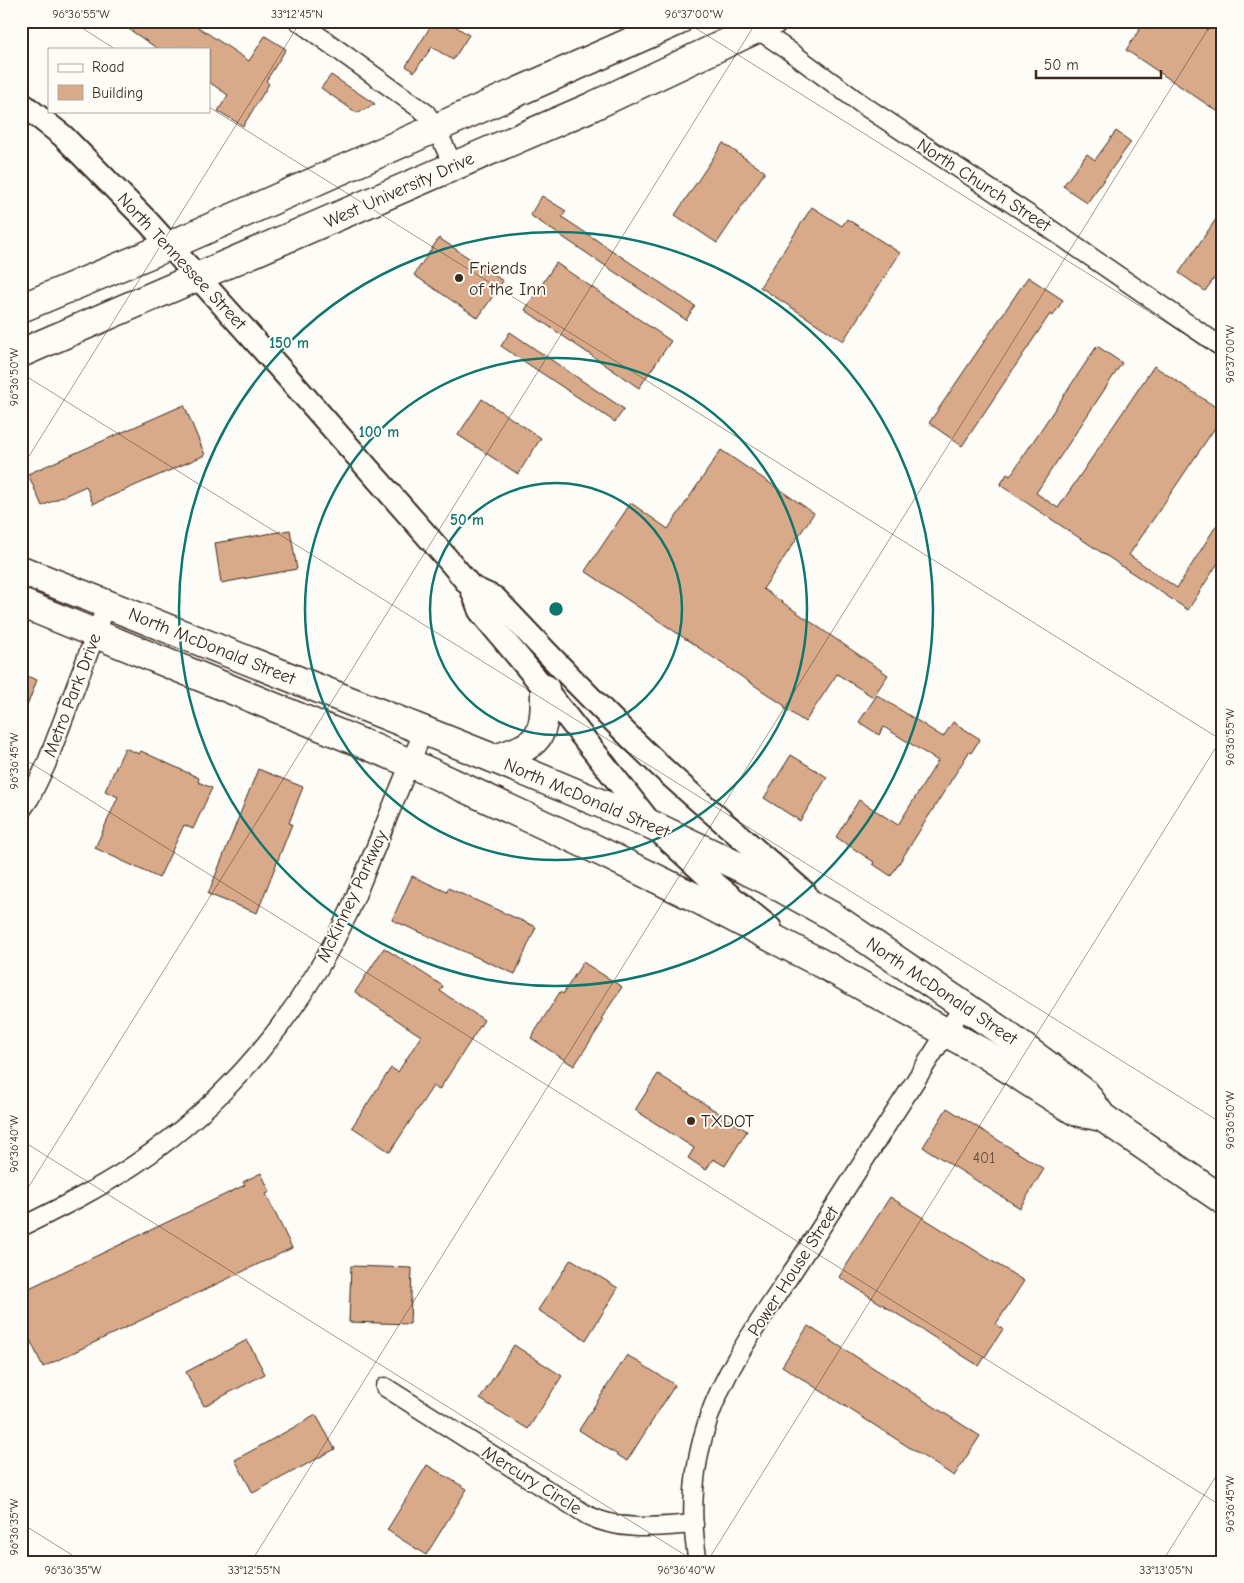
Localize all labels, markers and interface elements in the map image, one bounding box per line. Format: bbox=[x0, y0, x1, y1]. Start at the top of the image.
text: 96°36'55"W bbox=[52, 7, 110, 21]
text: 33°12'45"N bbox=[271, 7, 323, 21]
text: 96°37'00"W bbox=[665, 7, 724, 21]
legend bbox=[48, 48, 210, 112]
scale bar bbox=[1036, 48, 1162, 80]
text: 50 m bbox=[1044, 56, 1079, 74]
text: Road bbox=[92, 58, 124, 76]
text: Building bbox=[92, 84, 143, 102]
street label: North Church Street bbox=[913, 134, 1055, 237]
street label: West University Drive bbox=[321, 148, 477, 233]
street label: North Tennessee Street bbox=[113, 189, 251, 335]
place label: Friends of the Inn bbox=[469, 258, 546, 300]
marker: Friends of the Inn bbox=[453, 272, 465, 284]
text: 96°37'00"W bbox=[1223, 324, 1237, 383]
text: 150 m bbox=[269, 334, 309, 352]
text: 96°36'50"W bbox=[7, 347, 21, 406]
text: 100 m bbox=[359, 423, 399, 441]
text: 50 m bbox=[450, 511, 484, 529]
centre of rings bbox=[547, 600, 565, 618]
street label: North McDonald Street bbox=[125, 603, 299, 690]
street label: Metro Park Drive bbox=[39, 630, 106, 760]
text: 96°36'55"W bbox=[1223, 708, 1237, 766]
text: 96°36'45"W bbox=[7, 732, 21, 789]
street label: North McDonald Street bbox=[501, 754, 673, 843]
street label: McKinney Parkway bbox=[313, 826, 393, 966]
street label: North McDonald Street bbox=[862, 933, 1022, 1050]
text: 96°36'50"W bbox=[1223, 1090, 1237, 1149]
place label: TXDOT bbox=[701, 1111, 755, 1132]
text: 96°36'40"W bbox=[7, 1115, 21, 1173]
marker: TXDOT bbox=[685, 1115, 697, 1127]
house number: 401 bbox=[973, 1149, 995, 1167]
street label: Power House Street bbox=[744, 1202, 844, 1340]
street label: Mercury Circle bbox=[478, 1442, 585, 1519]
text: 96°36'45"W bbox=[1223, 1475, 1237, 1532]
text: 96°36'35"W bbox=[7, 1498, 21, 1556]
text: 96°36'35"W bbox=[44, 1563, 102, 1577]
text: 33°12'55"N bbox=[228, 1563, 280, 1577]
text: 96°36'40"W bbox=[657, 1563, 715, 1577]
text: 33°13'05"N bbox=[1139, 1563, 1193, 1577]

